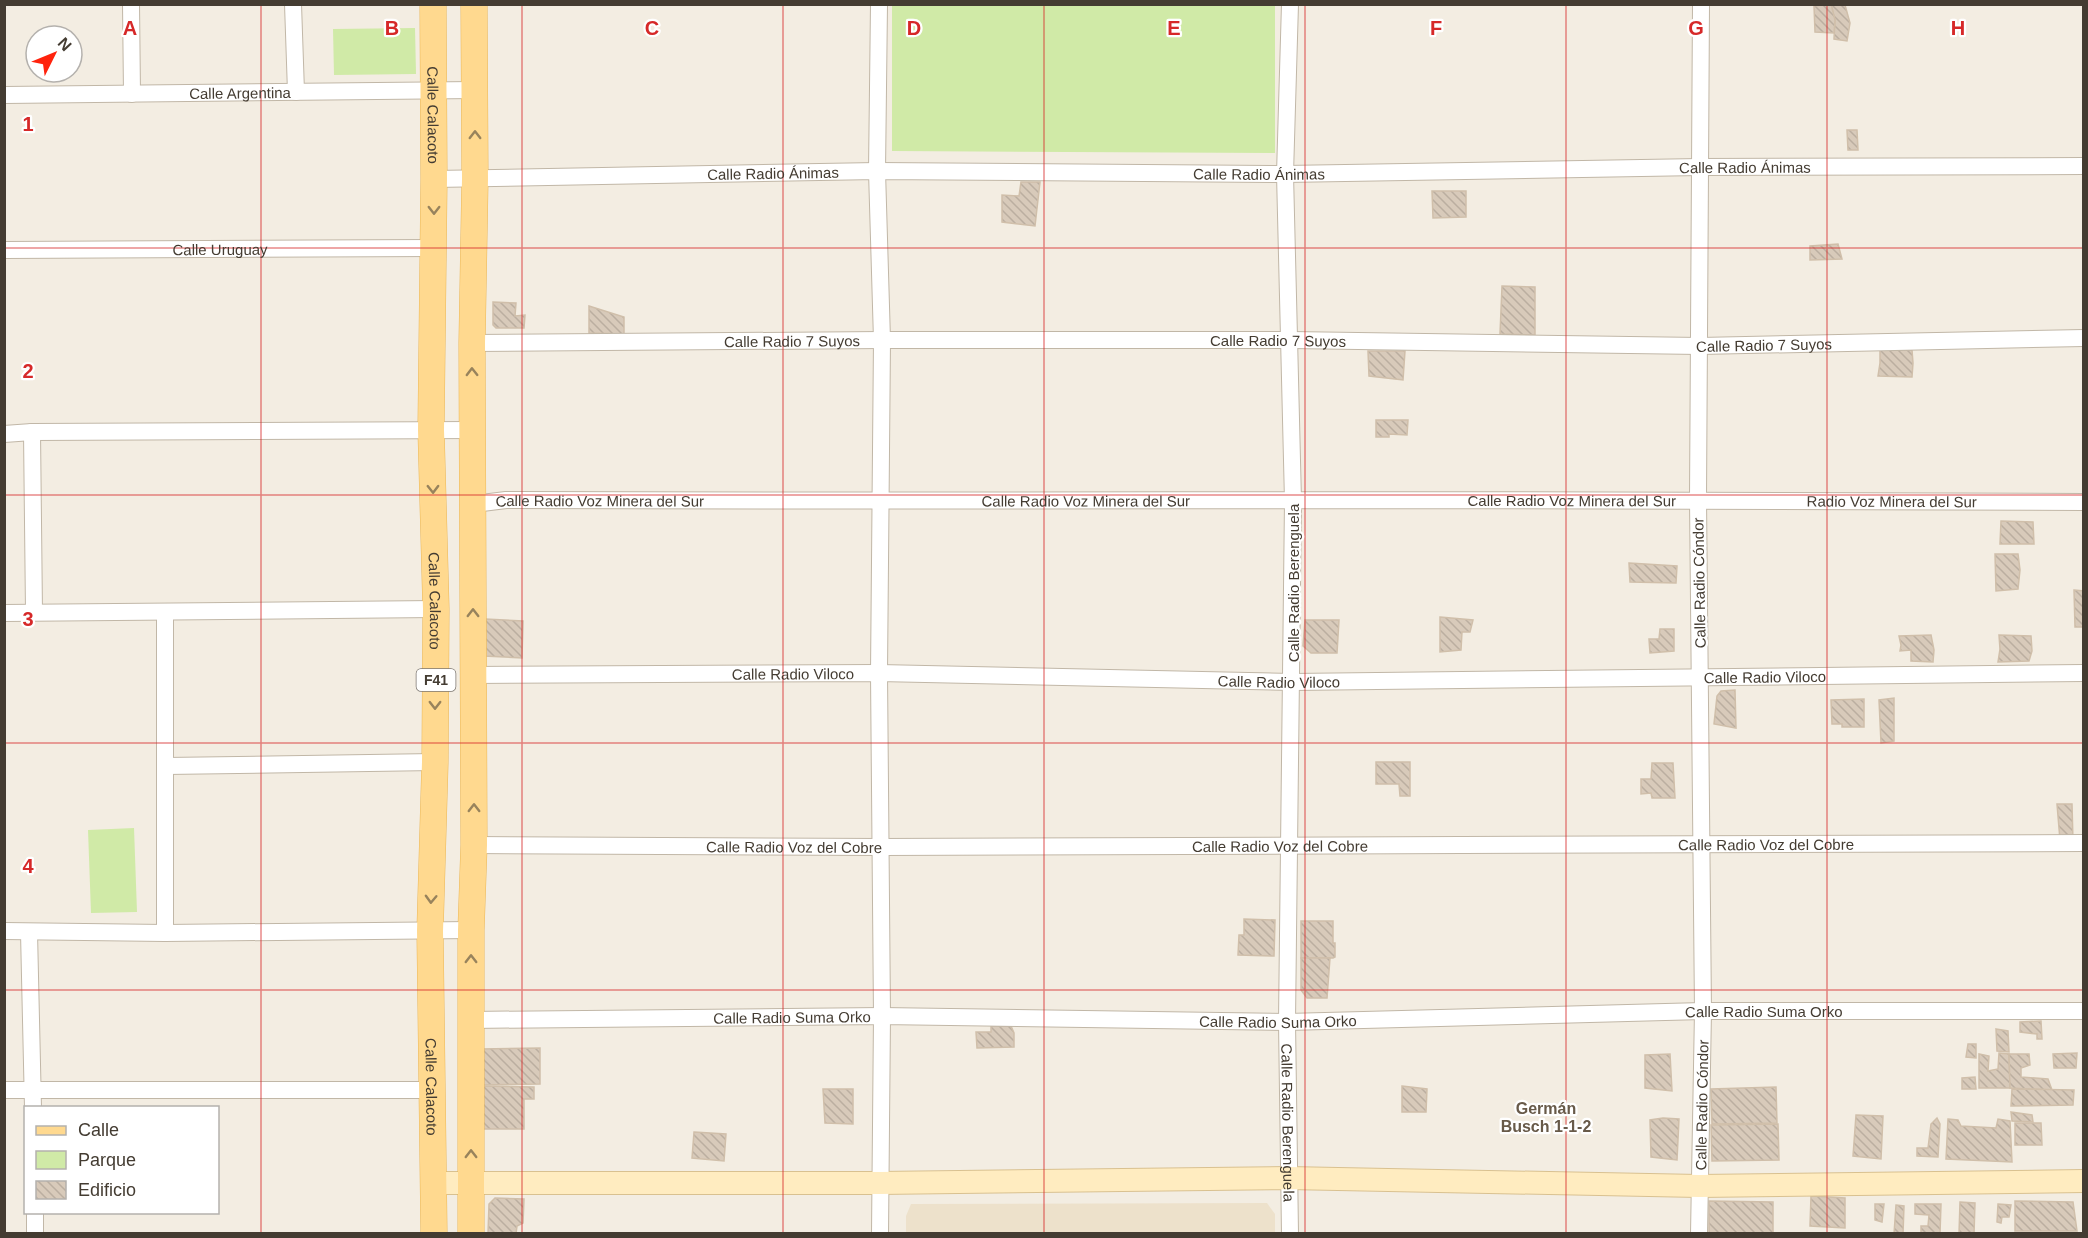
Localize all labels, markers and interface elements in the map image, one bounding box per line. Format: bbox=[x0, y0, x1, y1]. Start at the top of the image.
text: A bbox=[123, 17, 137, 39]
text: B bbox=[385, 17, 399, 39]
text: C bbox=[645, 17, 659, 39]
text: D bbox=[907, 17, 921, 39]
text: E bbox=[1167, 17, 1181, 39]
text: F bbox=[1430, 17, 1442, 39]
text: G bbox=[1688, 17, 1704, 39]
text: H bbox=[1951, 17, 1965, 39]
north arrow bbox=[24, 24, 84, 84]
text: N bbox=[54, 34, 75, 54]
street label: Calle Calacoto bbox=[425, 66, 442, 164]
street label: Calle Argentina bbox=[189, 83, 292, 102]
text: 1 bbox=[22, 113, 34, 135]
one-way arrow bbox=[469, 130, 481, 139]
street label: Calle Radio Ánimas bbox=[1679, 158, 1811, 176]
street label: Calle Radio Ánimas bbox=[707, 163, 839, 183]
street label: Calle Radio Ánimas bbox=[1193, 165, 1325, 183]
one-way arrow bbox=[428, 205, 440, 214]
street label: Calle Uruguay bbox=[172, 240, 268, 258]
street label: Calle Radio 7 Suyos bbox=[724, 332, 860, 350]
street label: Calle Radio 7 Suyos bbox=[1210, 332, 1346, 349]
street label: Calle Radio 7 Suyos bbox=[1696, 335, 1832, 355]
text: 2 bbox=[22, 360, 34, 382]
one-way arrow bbox=[466, 367, 478, 376]
one-way arrow bbox=[427, 484, 439, 493]
street label: Calle Radio Voz Minera del Sur bbox=[494, 492, 704, 510]
street label: Calle Radio Voz Minera del Sur bbox=[981, 492, 1190, 509]
street label: Calle Radio Voz Minera del Sur bbox=[1467, 492, 1676, 509]
street label: Radio Voz Minera del Sur bbox=[1807, 492, 1977, 510]
street label: Calle Radio Berenguela bbox=[1285, 503, 1302, 662]
street label: Calle Radio Cóndor bbox=[1689, 517, 1709, 649]
street label: Calle Calacoto bbox=[426, 552, 445, 650]
text: 3 bbox=[22, 608, 34, 630]
one-way arrow bbox=[467, 609, 479, 618]
street label: Calle Radio Viloco bbox=[732, 665, 854, 682]
street label: Calle Radio Viloco bbox=[1704, 667, 1826, 686]
road number: F41 bbox=[416, 669, 456, 691]
street label: Calle Radio Viloco bbox=[1218, 672, 1340, 691]
one-way arrow bbox=[429, 700, 441, 709]
one-way arrow bbox=[468, 804, 480, 813]
street label: Calle Radio Voz del Cobre bbox=[1678, 835, 1854, 853]
street label: Calle Radio Voz del Cobre bbox=[1192, 837, 1368, 854]
street label: Calle Radio Voz del Cobre bbox=[706, 838, 882, 856]
text: 4 bbox=[22, 855, 34, 877]
one-way arrow bbox=[425, 895, 437, 904]
one-way arrow bbox=[465, 955, 477, 964]
street label: Calle Radio Suma Orko bbox=[1685, 1002, 1843, 1020]
street label: Calle Radio Suma Orko bbox=[713, 1008, 871, 1026]
street label: Calle Radio Suma Orko bbox=[1199, 1012, 1357, 1031]
street label: Calle Calacoto bbox=[423, 1038, 441, 1136]
street label: Calle Radio Cóndor bbox=[1692, 1039, 1711, 1171]
street label: Calle Radio Berenguela bbox=[1279, 1043, 1298, 1203]
district label: Germán Busch 1-1-2 bbox=[1501, 1100, 1591, 1135]
legend bbox=[24, 1106, 219, 1214]
text: Calle bbox=[78, 1120, 119, 1140]
text: Parque bbox=[78, 1150, 136, 1170]
one-way arrow bbox=[465, 1150, 477, 1159]
text: Edificio bbox=[78, 1180, 136, 1200]

